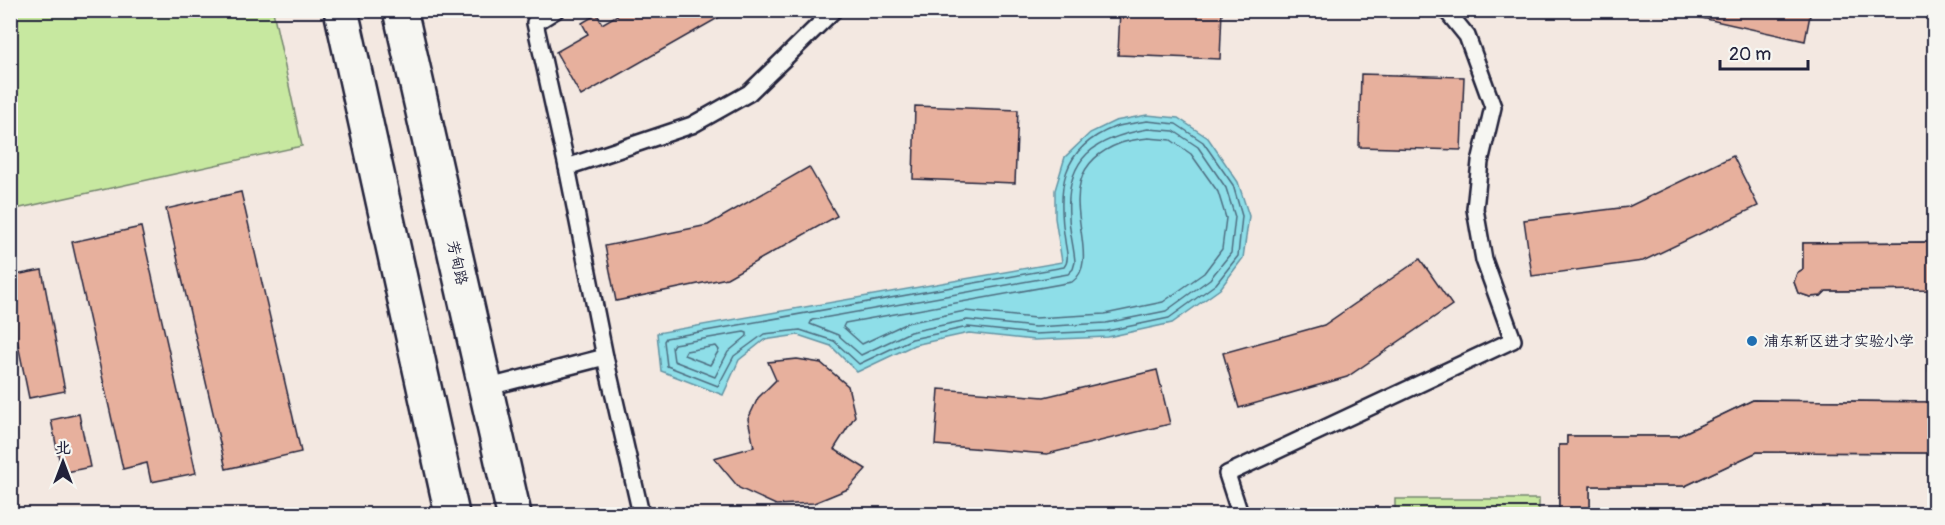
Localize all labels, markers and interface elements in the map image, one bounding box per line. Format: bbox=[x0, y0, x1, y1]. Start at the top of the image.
scale bar bbox=[1720, 33, 1808, 71]
text: 20 m bbox=[1729, 43, 1771, 66]
street label: 芳甸路 bbox=[443, 239, 471, 287]
place label: 浦东新区进才实验小学 bbox=[1764, 332, 1914, 351]
marker: 浦东新区进才实验小学 bbox=[1745, 334, 1759, 348]
north arrow bbox=[33, 432, 93, 492]
text: 北 bbox=[55, 438, 71, 458]

